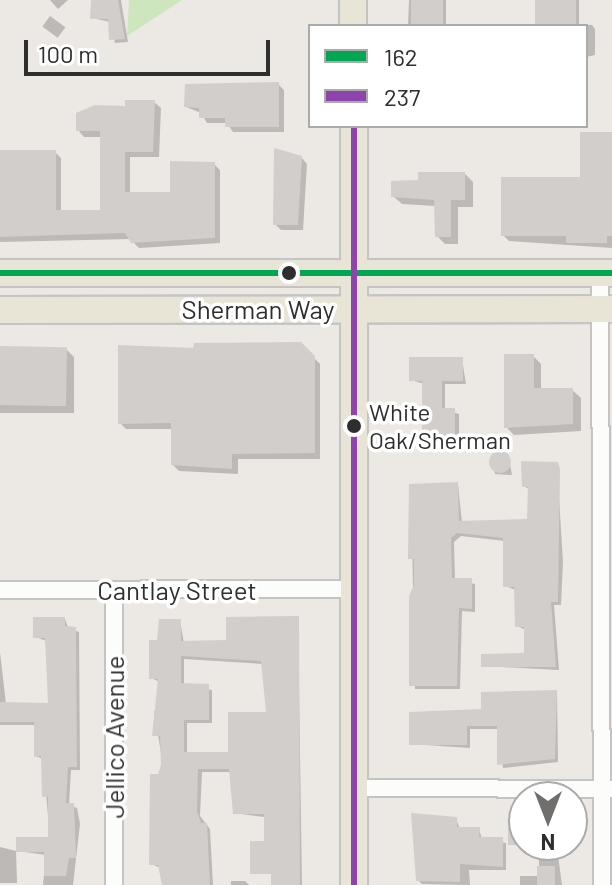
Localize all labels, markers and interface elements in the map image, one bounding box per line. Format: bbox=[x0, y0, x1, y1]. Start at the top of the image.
scale bar bbox=[28, 24, 274, 74]
legend bbox=[308, 24, 588, 128]
text: 100 m bbox=[38, 39, 98, 68]
text: 162 bbox=[384, 42, 418, 71]
text: 237 bbox=[384, 82, 420, 111]
unlabelled marker bbox=[281, 265, 297, 281]
street label: Sherman Way bbox=[181, 293, 335, 325]
place label: White Oak/Sherman bbox=[369, 398, 511, 454]
marker: White Oak/Sherman bbox=[346, 418, 362, 434]
street label: Cantlay Street bbox=[97, 574, 257, 606]
street label: Jellico Avenue bbox=[98, 656, 130, 818]
north arrow bbox=[508, 781, 588, 861]
text: N bbox=[541, 830, 555, 856]

